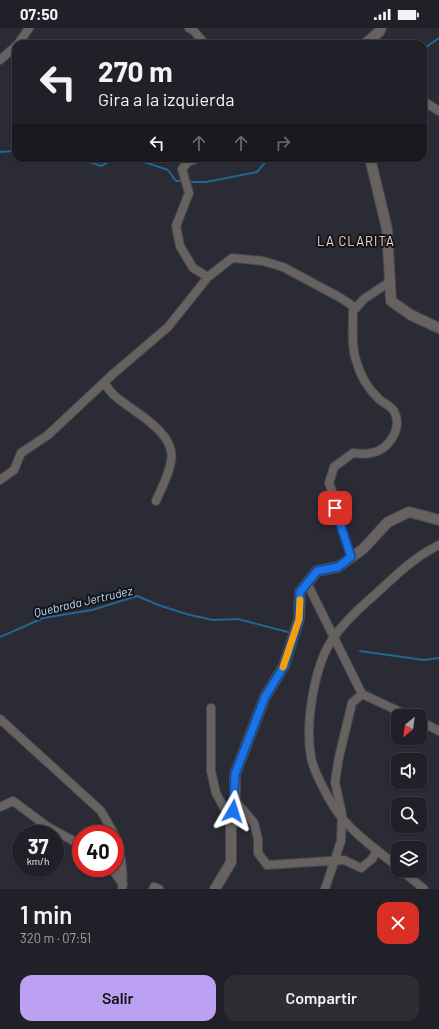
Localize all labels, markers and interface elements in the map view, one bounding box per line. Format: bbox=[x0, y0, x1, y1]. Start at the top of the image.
text: 07:50 bbox=[20, 5, 58, 23]
text: 270 m bbox=[98, 54, 173, 88]
icon: left bbox=[32, 56, 84, 108]
text: Gira a la izquierda bbox=[98, 88, 235, 110]
icon: left bbox=[146, 132, 168, 154]
icon: ahead bbox=[188, 132, 210, 154]
icon: ahead bbox=[230, 132, 252, 154]
icon: right bbox=[272, 132, 294, 154]
district label: LA CLARITA bbox=[317, 233, 395, 249]
pin bbox=[318, 491, 352, 525]
icon: arrive bbox=[324, 497, 346, 519]
water label: Quebrada Jertrudez bbox=[32, 583, 134, 619]
north arrow bbox=[391, 709, 427, 745]
map controls bbox=[391, 709, 427, 877]
button: sound bbox=[391, 753, 427, 789]
position arrow bbox=[212, 790, 254, 832]
button: search bbox=[391, 797, 427, 833]
speed limit sign: 40 bbox=[72, 825, 124, 877]
text: 37 bbox=[28, 834, 48, 858]
button: layers bbox=[391, 841, 427, 877]
text: km/h bbox=[27, 855, 49, 867]
text: 1 min bbox=[20, 900, 72, 929]
button: close bbox=[377, 902, 419, 944]
text: 320 m · 07:51 bbox=[20, 930, 91, 946]
button: Salir bbox=[20, 975, 216, 1021]
button: Compartir bbox=[224, 975, 419, 1021]

